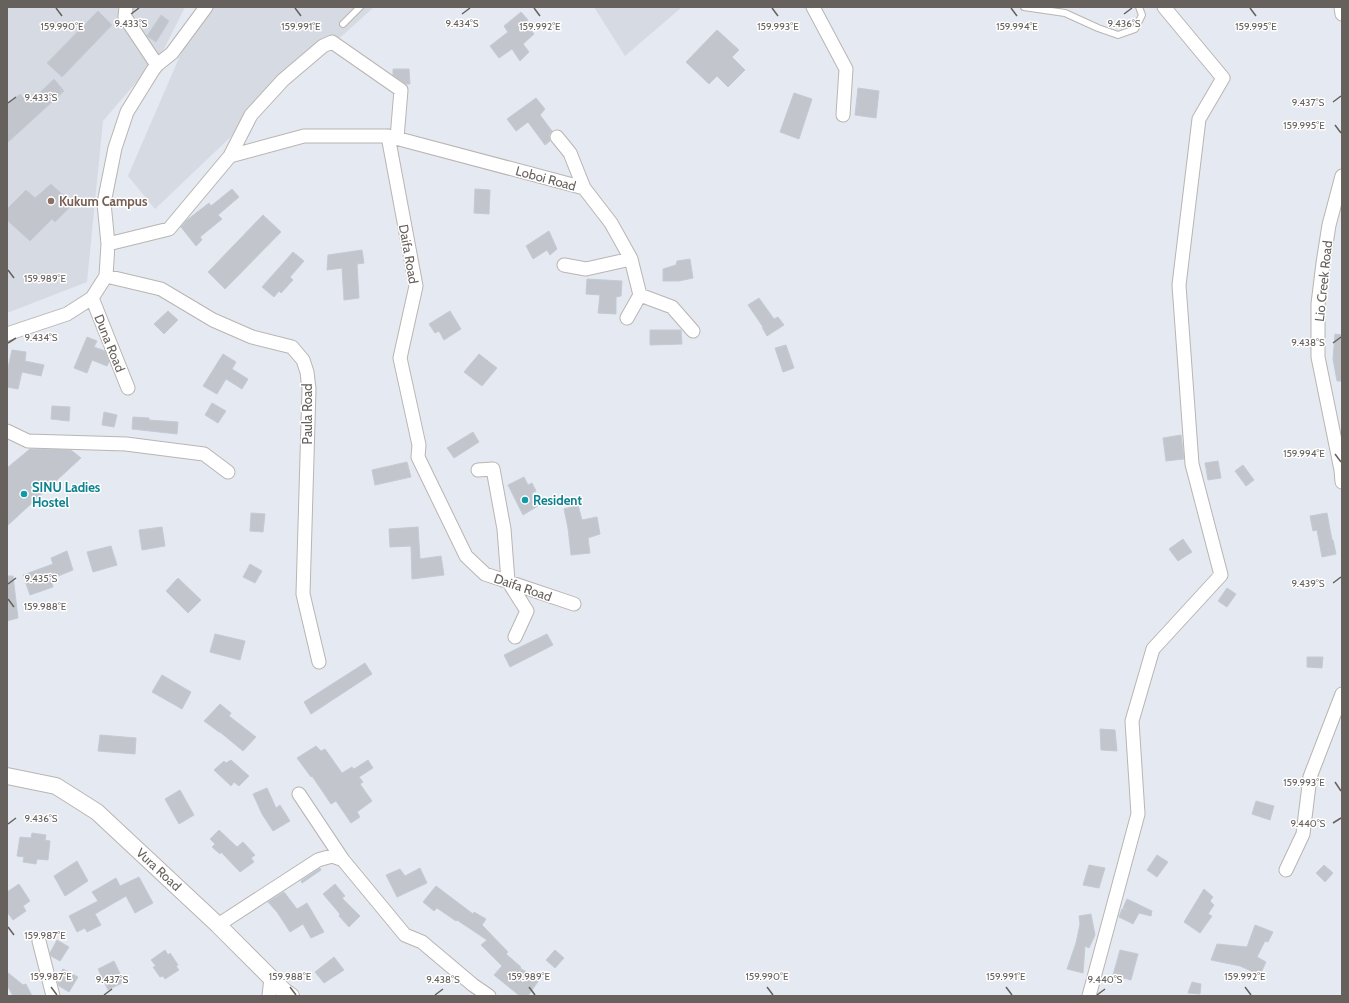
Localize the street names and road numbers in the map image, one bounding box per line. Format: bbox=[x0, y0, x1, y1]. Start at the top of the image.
street label: Loboi Road bbox=[514, 162, 578, 194]
street label: Daifa Road bbox=[396, 223, 422, 285]
street label: Lio Creek Road bbox=[1311, 240, 1335, 322]
street label: Duna Road bbox=[91, 312, 129, 374]
street label: Paula Road bbox=[299, 384, 315, 444]
street label: Daifa Road bbox=[492, 570, 554, 604]
street label: Vura Road bbox=[133, 844, 185, 894]

